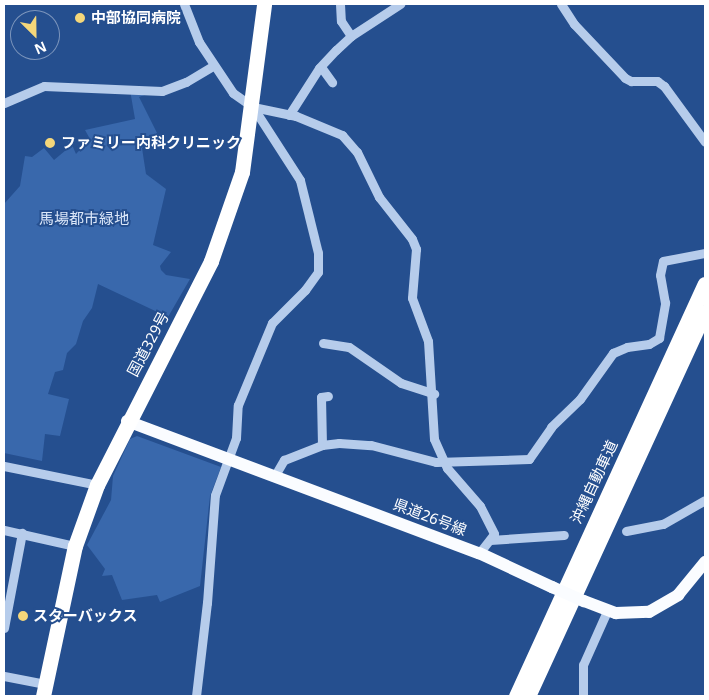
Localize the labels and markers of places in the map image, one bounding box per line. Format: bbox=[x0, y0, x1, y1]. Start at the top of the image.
place label: 中部協同病院 bbox=[91, 9, 181, 27]
marker: 中部協同病院 bbox=[73, 11, 87, 25]
place label: ファミリー内科クリニック bbox=[61, 134, 241, 152]
marker: ファミリー内科クリニック bbox=[43, 136, 57, 150]
place label: スターバックス bbox=[33, 607, 138, 625]
marker: スターバックス bbox=[17, 610, 29, 622]

